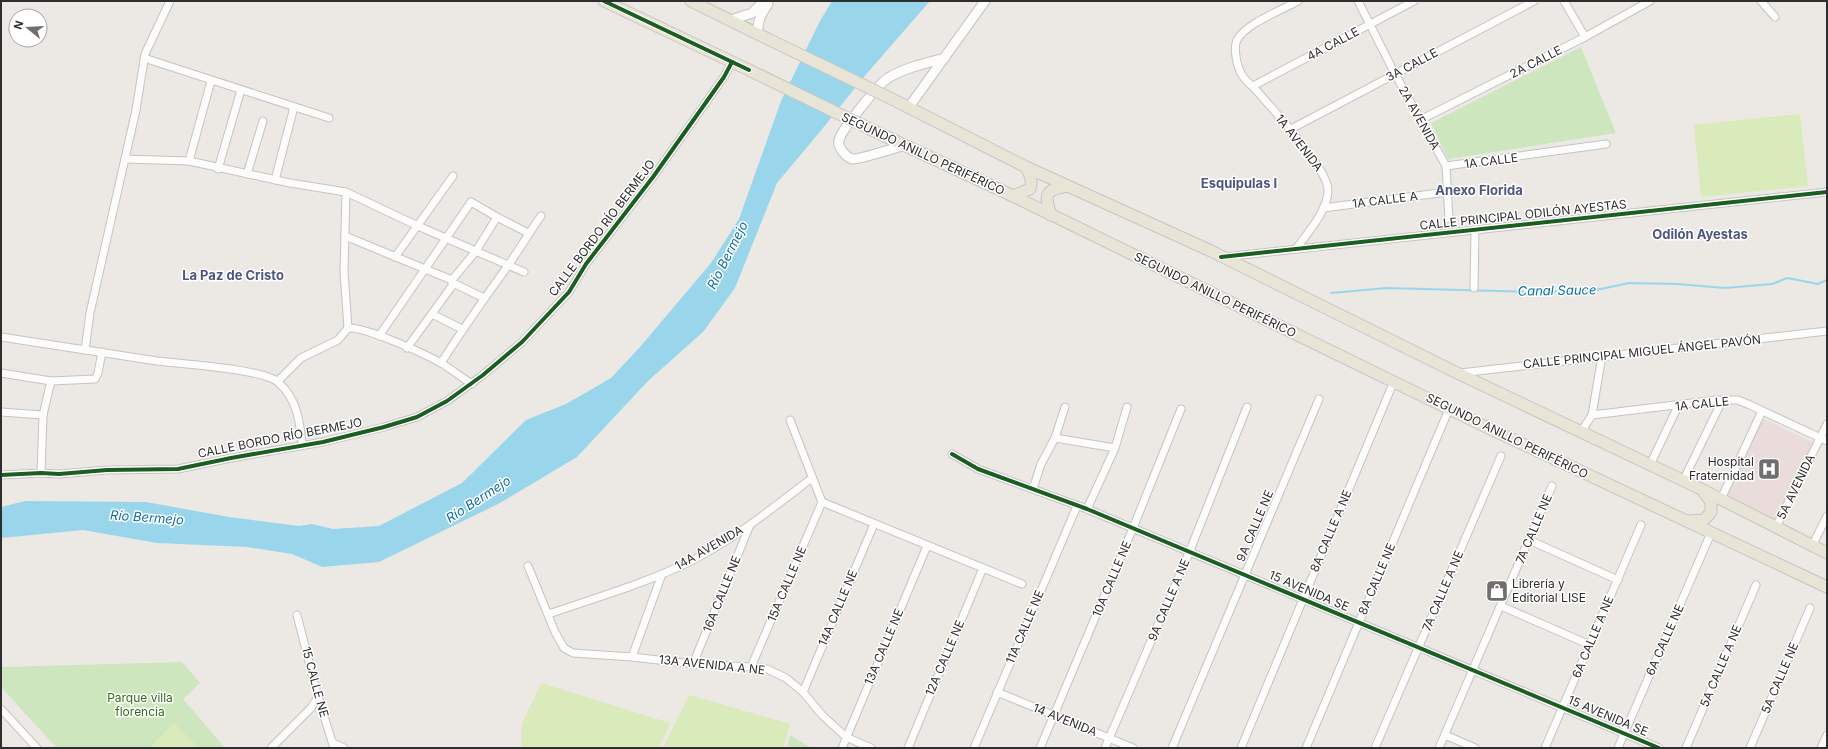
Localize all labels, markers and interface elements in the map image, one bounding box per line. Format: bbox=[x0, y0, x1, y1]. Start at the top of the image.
north arrow bbox=[8, 8, 48, 48]
text: N bbox=[11, 19, 26, 31]
street label: 4A CALLE bbox=[1304, 24, 1361, 64]
street label: 2A CALLE bbox=[1507, 42, 1564, 81]
street label: 3A CALLE bbox=[1383, 45, 1440, 84]
street label: 2A AVENIDA bbox=[1396, 83, 1443, 152]
street label: SEGUNDO ANILLO PERIFÉRICO bbox=[839, 109, 1007, 198]
street label: 1A AVENIDA bbox=[1272, 111, 1326, 174]
street label: 1A CALLE bbox=[1463, 150, 1519, 171]
street label: CALLE BORDO RÍO BERMEJO bbox=[545, 156, 658, 299]
district label: Esquipulas I bbox=[1201, 175, 1277, 191]
district label: Anexo Florida bbox=[1435, 182, 1523, 198]
street label: 1A CALLE A bbox=[1351, 188, 1419, 211]
street label: CALLE PRINCIPAL ODILÓN AYESTAS bbox=[1419, 196, 1627, 233]
water label: Río Bermejo bbox=[703, 218, 751, 292]
district label: Odilón Ayestas bbox=[1652, 226, 1748, 242]
street label: SEGUNDO ANILLO PERIFÉRICO bbox=[1132, 249, 1299, 340]
district label: La Paz de Cristo bbox=[182, 267, 284, 283]
water label: Canal Sauce bbox=[1517, 281, 1597, 299]
street label: CALLE PRINCIPAL MIGUEL ÁNGEL PAVÓN bbox=[1522, 332, 1762, 371]
street label: SEGUNDO ANILLO PERIFÉRICO bbox=[1424, 390, 1591, 481]
street label: 1A CALLE bbox=[1674, 393, 1730, 414]
street label: CALLE BORDO RÍO BERMEJO bbox=[196, 414, 363, 461]
street label: 5A AVENIDA bbox=[1773, 452, 1818, 522]
place label: Hospital Fraternidad bbox=[1689, 454, 1754, 483]
hospital icon: Hospital Fraternidad bbox=[1756, 456, 1782, 482]
water label: Río Bermejo bbox=[443, 472, 514, 526]
street label: 8A CALLE A NE bbox=[1306, 487, 1355, 574]
street label: 9A CALLE NE bbox=[1233, 488, 1276, 564]
street label: 7A CALLE NE bbox=[1512, 492, 1555, 566]
water label: Río Bermejo bbox=[110, 506, 185, 528]
street label: 14A AVENIDA bbox=[672, 522, 745, 573]
street label: 10A CALLE NE bbox=[1089, 538, 1134, 619]
street label: 8A CALLE NE bbox=[1355, 541, 1398, 617]
street label: 15A CALLE NE bbox=[764, 544, 809, 624]
street label: 7A CALLE A NE bbox=[1419, 548, 1466, 633]
street label: 16A CALLE NE bbox=[699, 553, 744, 634]
street label: 9A CALLE A NE bbox=[1144, 556, 1193, 643]
street label: 14A CALLE NE bbox=[815, 567, 860, 648]
street label: 15 AVENIDA SE bbox=[1267, 567, 1352, 614]
place label: Librería y Editorial LISE bbox=[1512, 576, 1586, 605]
shop icon: Librería y Editorial LISE bbox=[1484, 578, 1510, 604]
street label: 11A CALLE NE bbox=[1002, 588, 1047, 666]
street label: 6A CALLE A NE bbox=[1568, 593, 1617, 680]
street label: 6A CALLE NE bbox=[1642, 602, 1687, 678]
street label: 13A CALLE NE bbox=[861, 607, 906, 687]
street label: 12A CALLE NE bbox=[922, 618, 967, 698]
street label: 5A CALLE A NE bbox=[1696, 622, 1745, 709]
street label: 5A CALLE NE bbox=[1758, 640, 1801, 716]
street label: 15 CALLE NE bbox=[299, 645, 332, 719]
street label: 13A AVENIDA A NE bbox=[658, 651, 766, 678]
park label: Parque villa florencia bbox=[107, 690, 173, 719]
street label: 15 AVENIDA SE bbox=[1566, 692, 1651, 739]
street label: 14 AVENIDA bbox=[1031, 700, 1099, 739]

